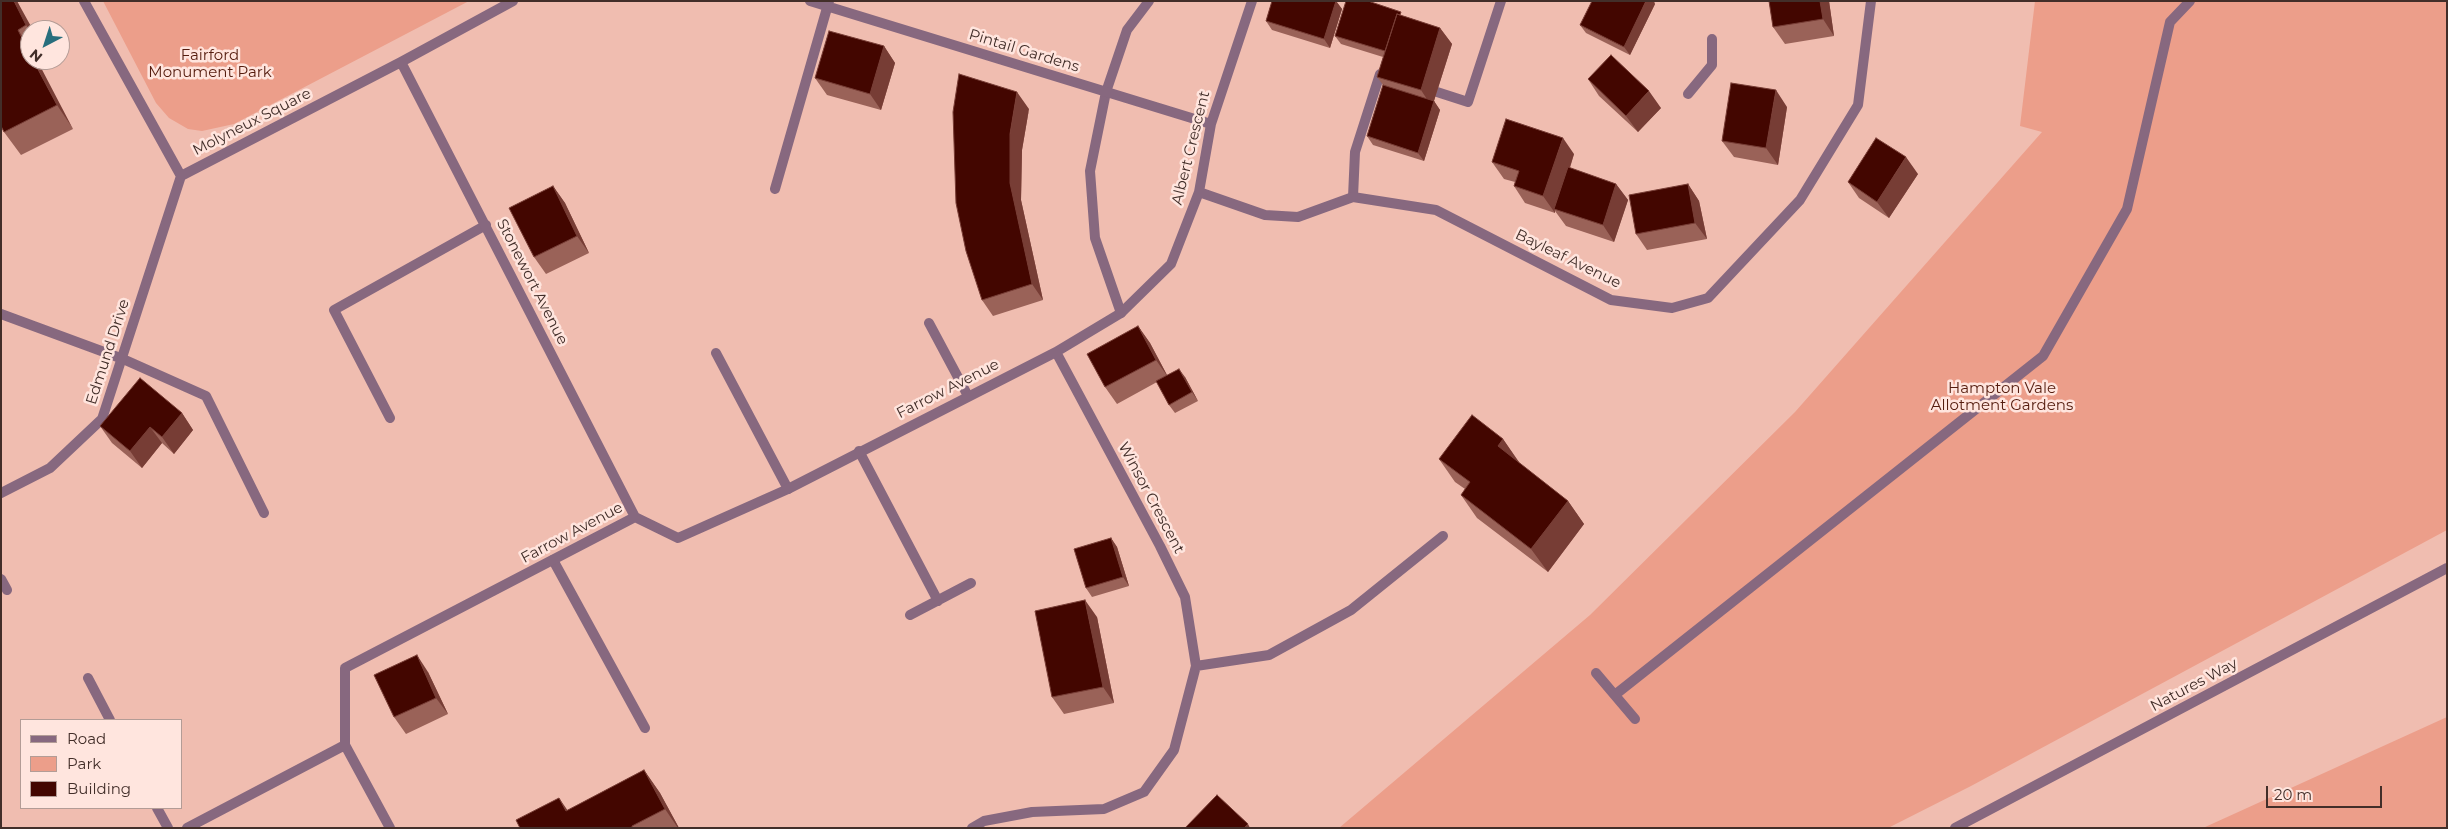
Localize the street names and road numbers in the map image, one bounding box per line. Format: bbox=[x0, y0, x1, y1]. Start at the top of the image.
street label: Pintail Gardens bbox=[967, 26, 1081, 76]
street label: Molyneux Square bbox=[190, 84, 314, 160]
street label: Albert Crescent bbox=[1168, 89, 1214, 207]
street label: Stonewort Avenue bbox=[492, 216, 572, 348]
street label: Bayleaf Avenue bbox=[1512, 226, 1624, 292]
street label: Edmund Drive bbox=[83, 297, 133, 407]
street label: Farrow Avenue bbox=[894, 355, 1002, 423]
street label: Winsor Crescent bbox=[1114, 439, 1188, 557]
street label: Farrow Avenue bbox=[518, 499, 626, 567]
street label: Natures Way bbox=[2147, 655, 2241, 715]

